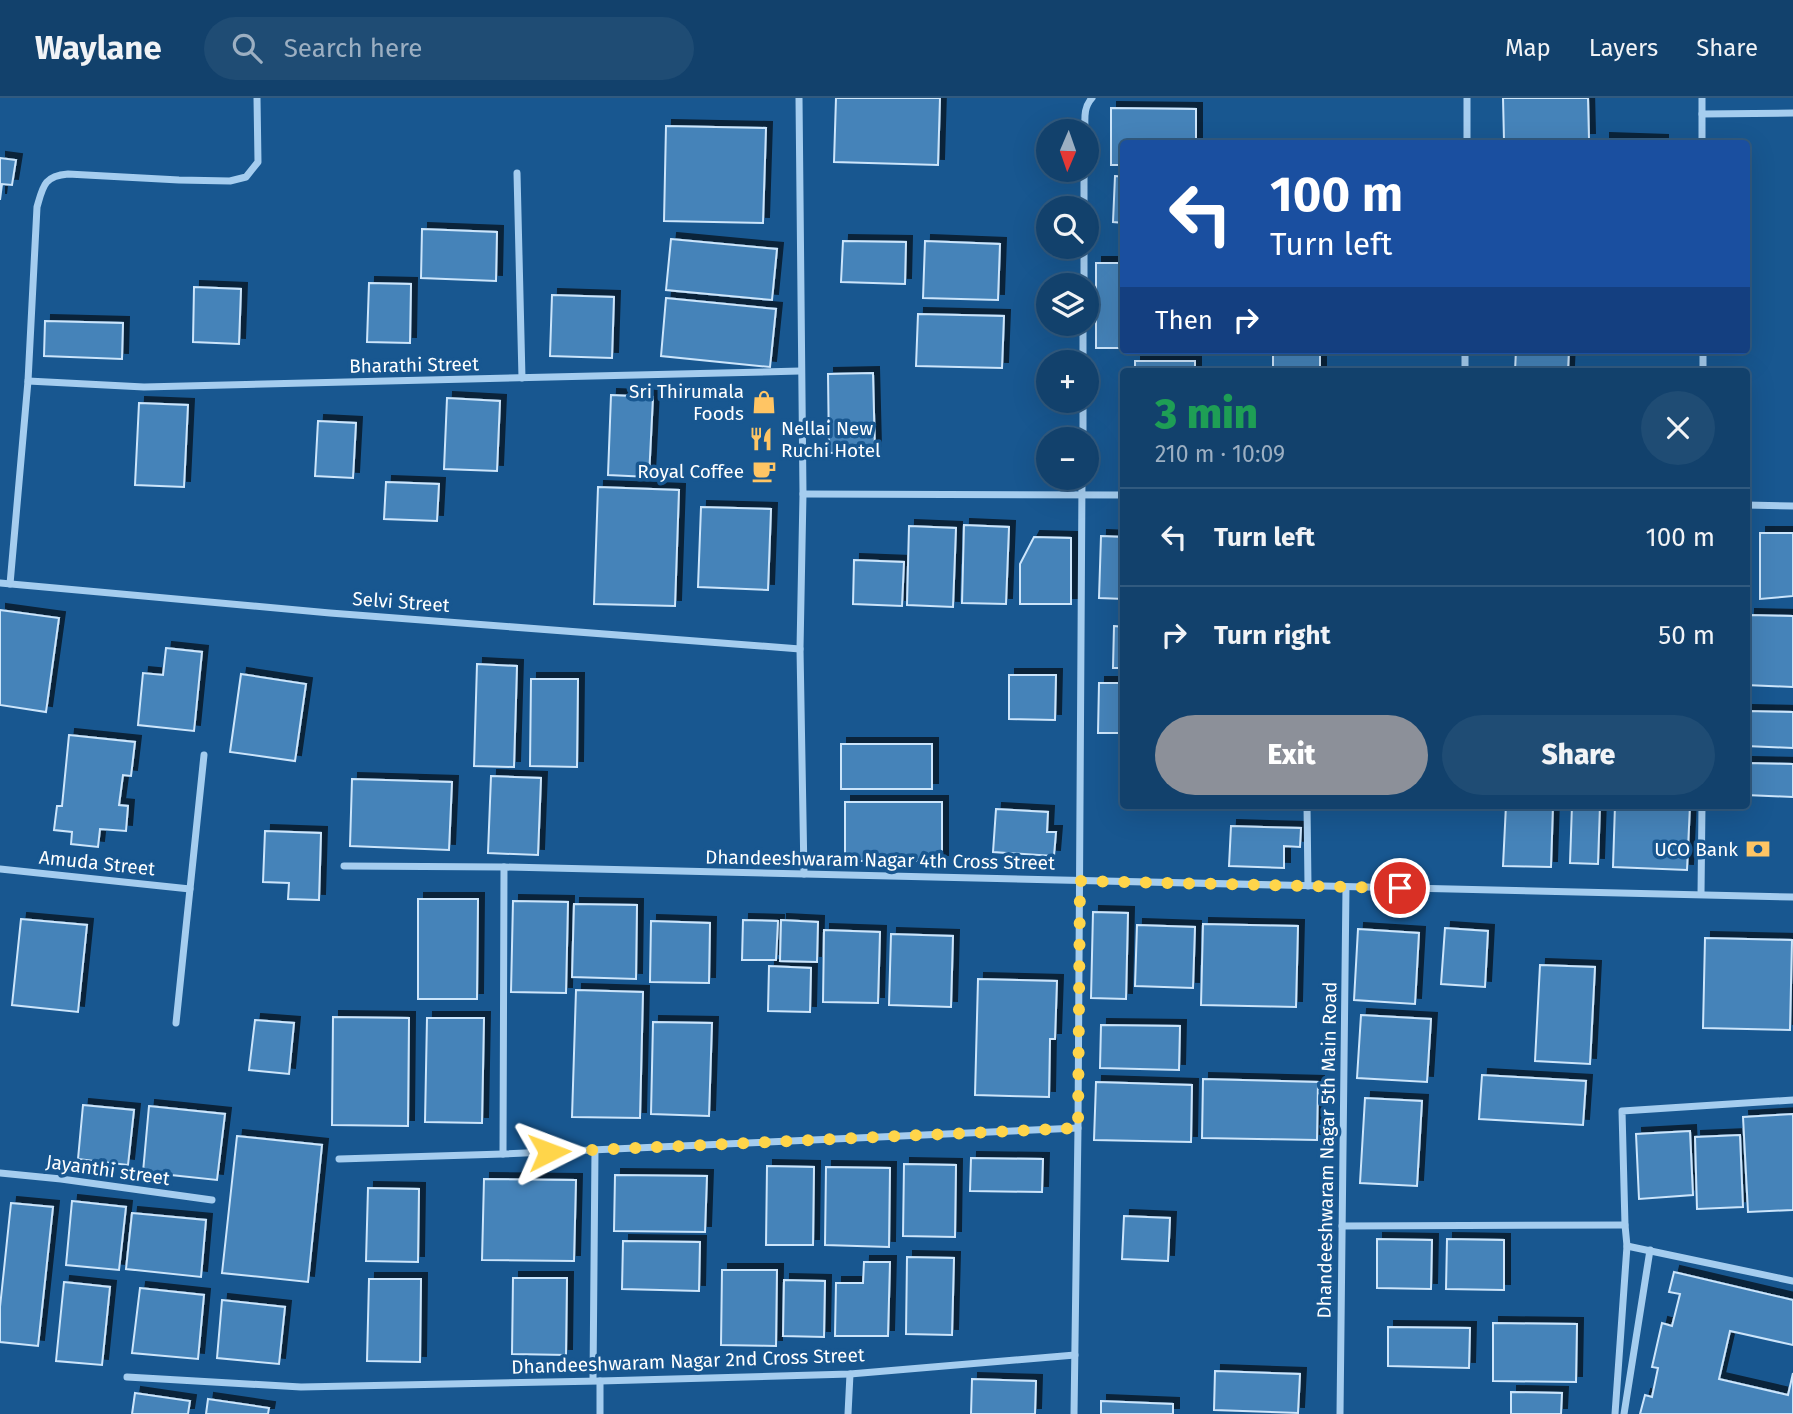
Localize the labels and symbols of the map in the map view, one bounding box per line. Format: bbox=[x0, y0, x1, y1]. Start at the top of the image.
north arrow bbox=[1036, 119, 1099, 182]
street label: Bharathi Street bbox=[349, 352, 479, 378]
place label: Sri Thirumala Foods bbox=[629, 380, 744, 425]
shop icon: Sri Thirumala Foods bbox=[750, 388, 778, 416]
place label: Nellai New Ruchi Hotel bbox=[781, 417, 881, 462]
restaurant icon: Nellai New Ruchi Hotel bbox=[747, 425, 775, 453]
cafe icon: Royal Coffee bbox=[750, 457, 778, 485]
place label: Royal Coffee bbox=[637, 460, 744, 483]
street label: Selvi Street bbox=[352, 587, 451, 617]
bank icon: UCO Bank bbox=[1744, 835, 1772, 863]
place label: UCO Bank bbox=[1654, 838, 1738, 861]
street label: Amuda Street bbox=[38, 845, 156, 881]
street label: Dhandeeshwaram Nagar 4th Cross Street bbox=[705, 845, 1055, 875]
pin bbox=[1370, 858, 1430, 918]
street label: Dhandeeshwaram Nagar 5th Main Road bbox=[1313, 981, 1341, 1319]
position arrow bbox=[512, 1115, 586, 1189]
street label: Jayanthi street bbox=[45, 1150, 172, 1190]
street label: Dhandeeshwaram Nagar 2nd Cross Street bbox=[511, 1343, 865, 1379]

